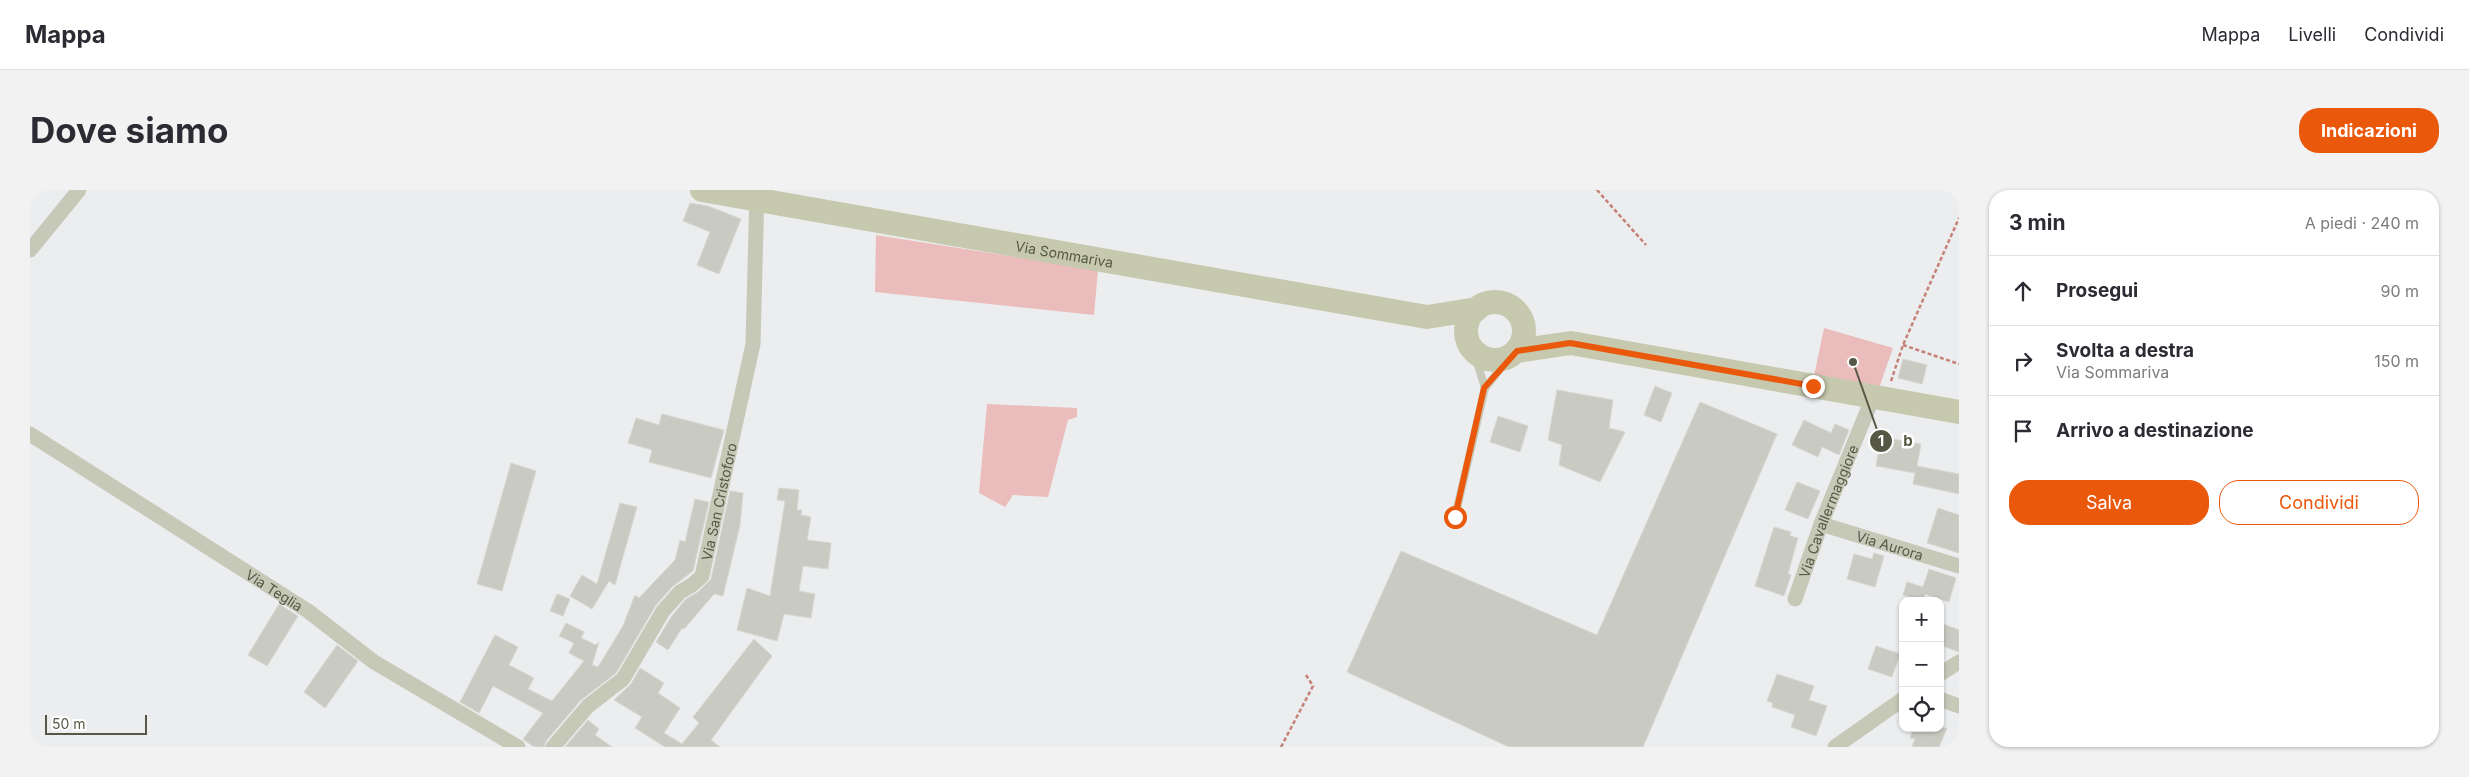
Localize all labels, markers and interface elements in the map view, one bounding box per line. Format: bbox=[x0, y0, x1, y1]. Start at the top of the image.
text: Mappa bbox=[25, 20, 106, 49]
text: Mappa bbox=[2202, 24, 2260, 45]
text: Livelli bbox=[2288, 24, 2336, 45]
text: Condividi bbox=[2364, 24, 2444, 45]
button: Indicazioni bbox=[2299, 108, 2439, 153]
text: Dove siamo bbox=[30, 109, 228, 151]
text: 3 min bbox=[2009, 210, 2065, 235]
text: A piedi · 240 m bbox=[2305, 213, 2419, 233]
street label: Via Sommariva bbox=[1014, 237, 1115, 270]
icon: ahead bbox=[2009, 277, 2037, 305]
text: Prosegui bbox=[2056, 279, 2138, 302]
text: 90 m bbox=[2380, 281, 2419, 301]
text: Svolta a destra bbox=[2056, 339, 2194, 362]
icon: right bbox=[2009, 347, 2037, 375]
text: 150 m bbox=[2374, 351, 2419, 371]
text: Via Sommariva bbox=[2056, 362, 2169, 382]
route end bbox=[1802, 375, 1825, 398]
icon: arrive bbox=[2009, 417, 2037, 445]
text: Arrivo a destinazione bbox=[2056, 419, 2254, 442]
callout: b bbox=[1868, 426, 1923, 456]
text: 1 bbox=[1878, 431, 1884, 450]
text: b bbox=[1903, 431, 1913, 450]
street label: Via San Cristoforo bbox=[697, 441, 740, 562]
street label: Via Cavallermaggiore bbox=[1795, 442, 1861, 580]
button: Salva bbox=[2009, 480, 2209, 525]
button: Condividi bbox=[2219, 480, 2419, 525]
route start bbox=[1444, 506, 1467, 529]
street label: Via Aurora bbox=[1854, 527, 1926, 563]
street label: Via Teglia bbox=[243, 565, 306, 614]
map controls bbox=[1899, 597, 1944, 732]
button: + bbox=[1899, 597, 1944, 642]
button: − bbox=[1899, 642, 1944, 687]
button: locate bbox=[1899, 687, 1944, 732]
scale bar bbox=[45, 712, 148, 735]
text: 50 m bbox=[52, 715, 86, 732]

